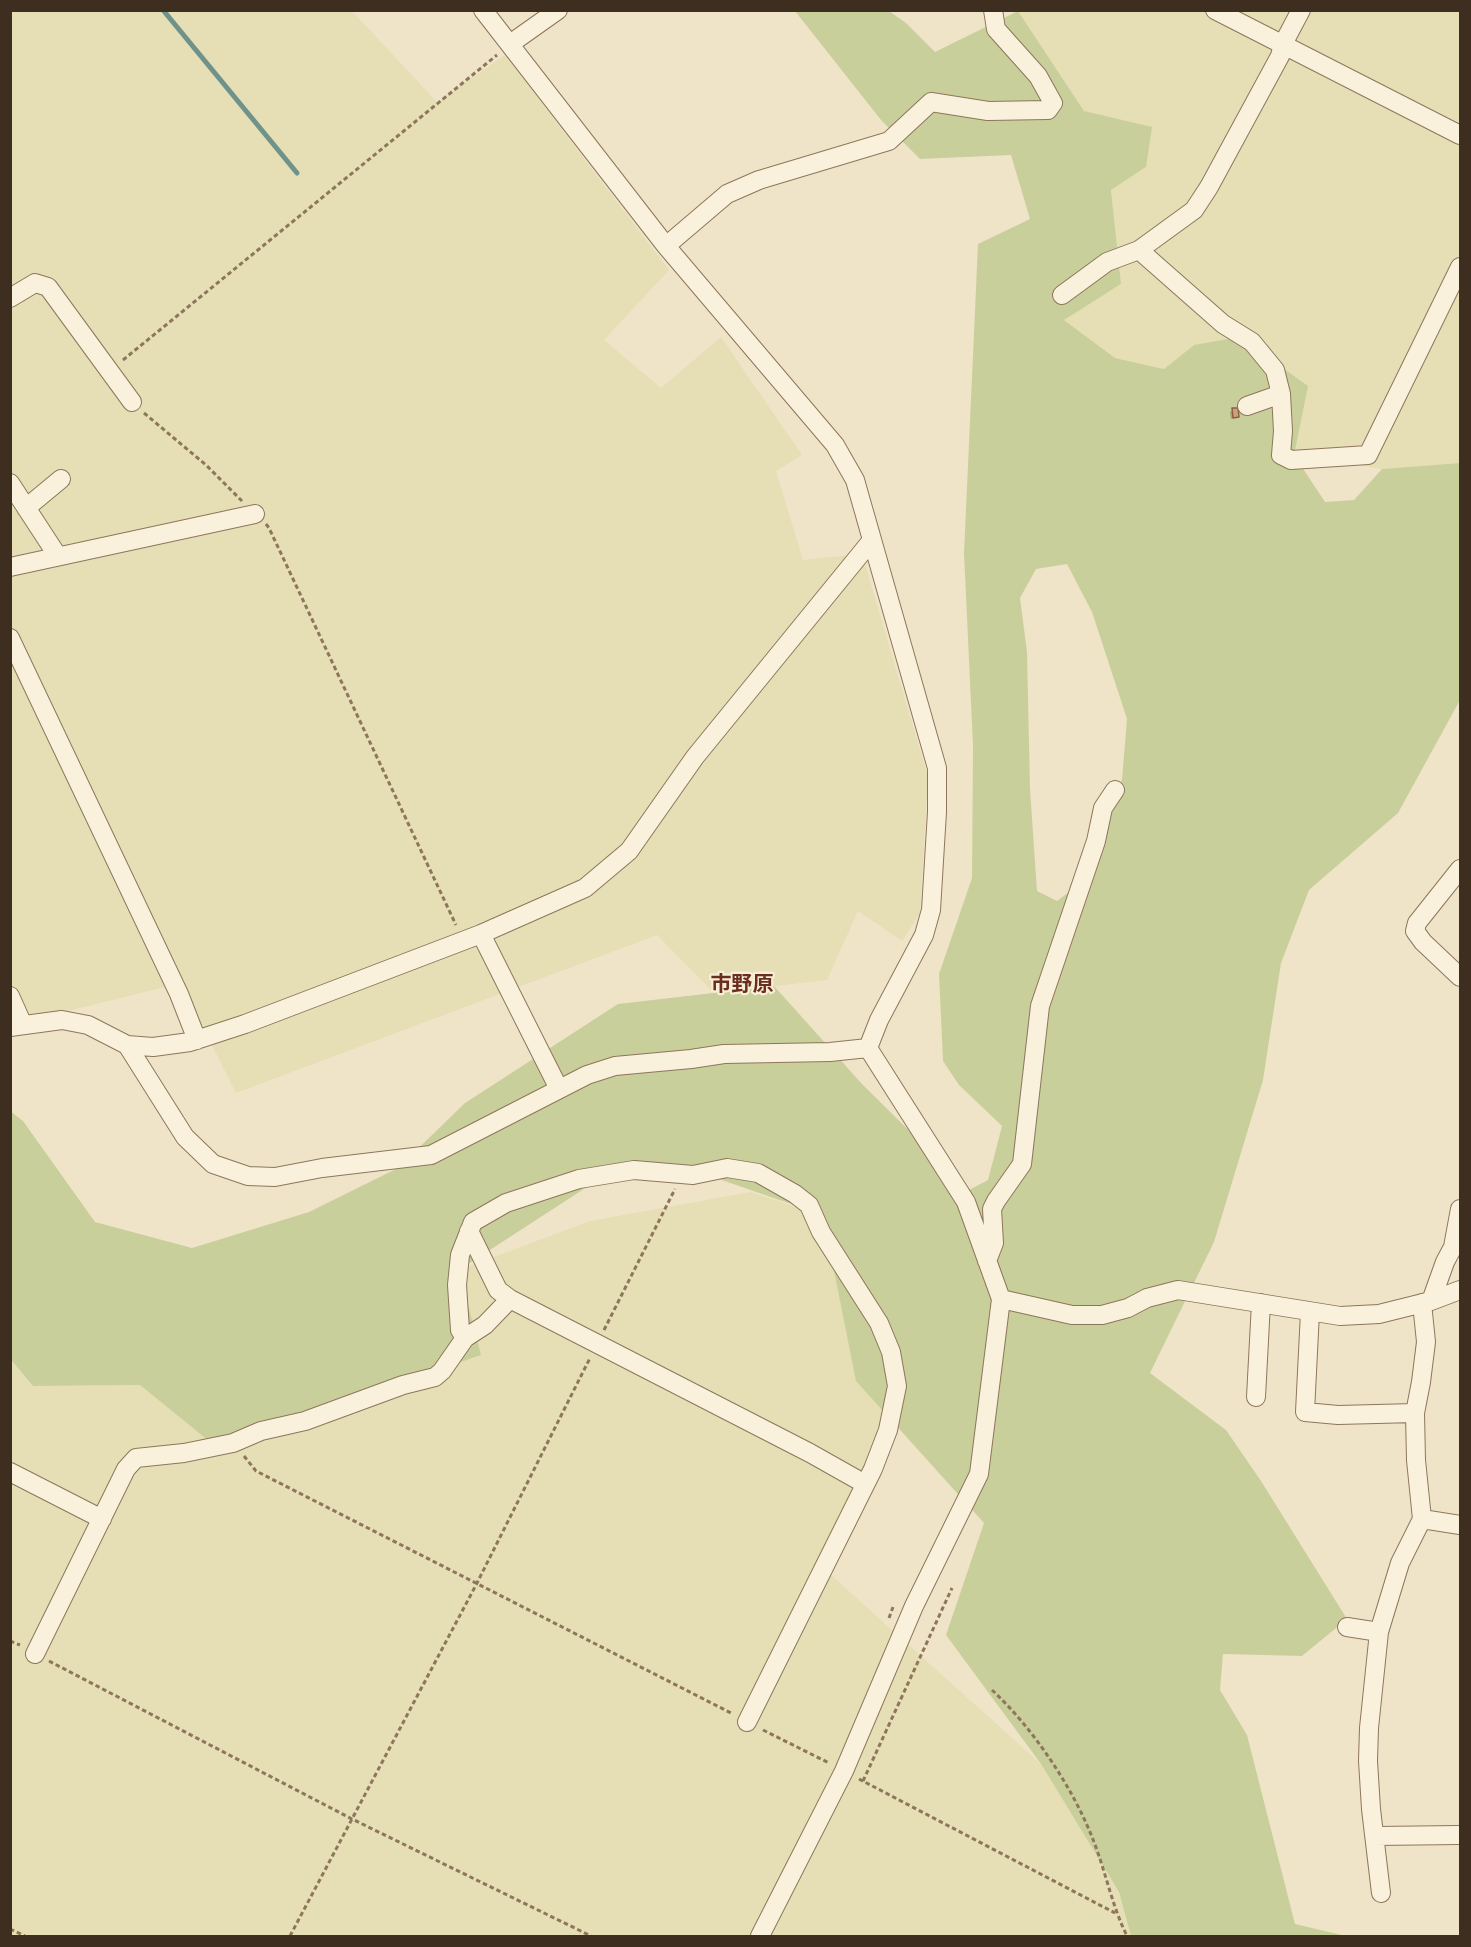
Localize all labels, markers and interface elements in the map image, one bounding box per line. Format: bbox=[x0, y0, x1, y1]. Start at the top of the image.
district label: 市野原 bbox=[711, 972, 773, 998]

